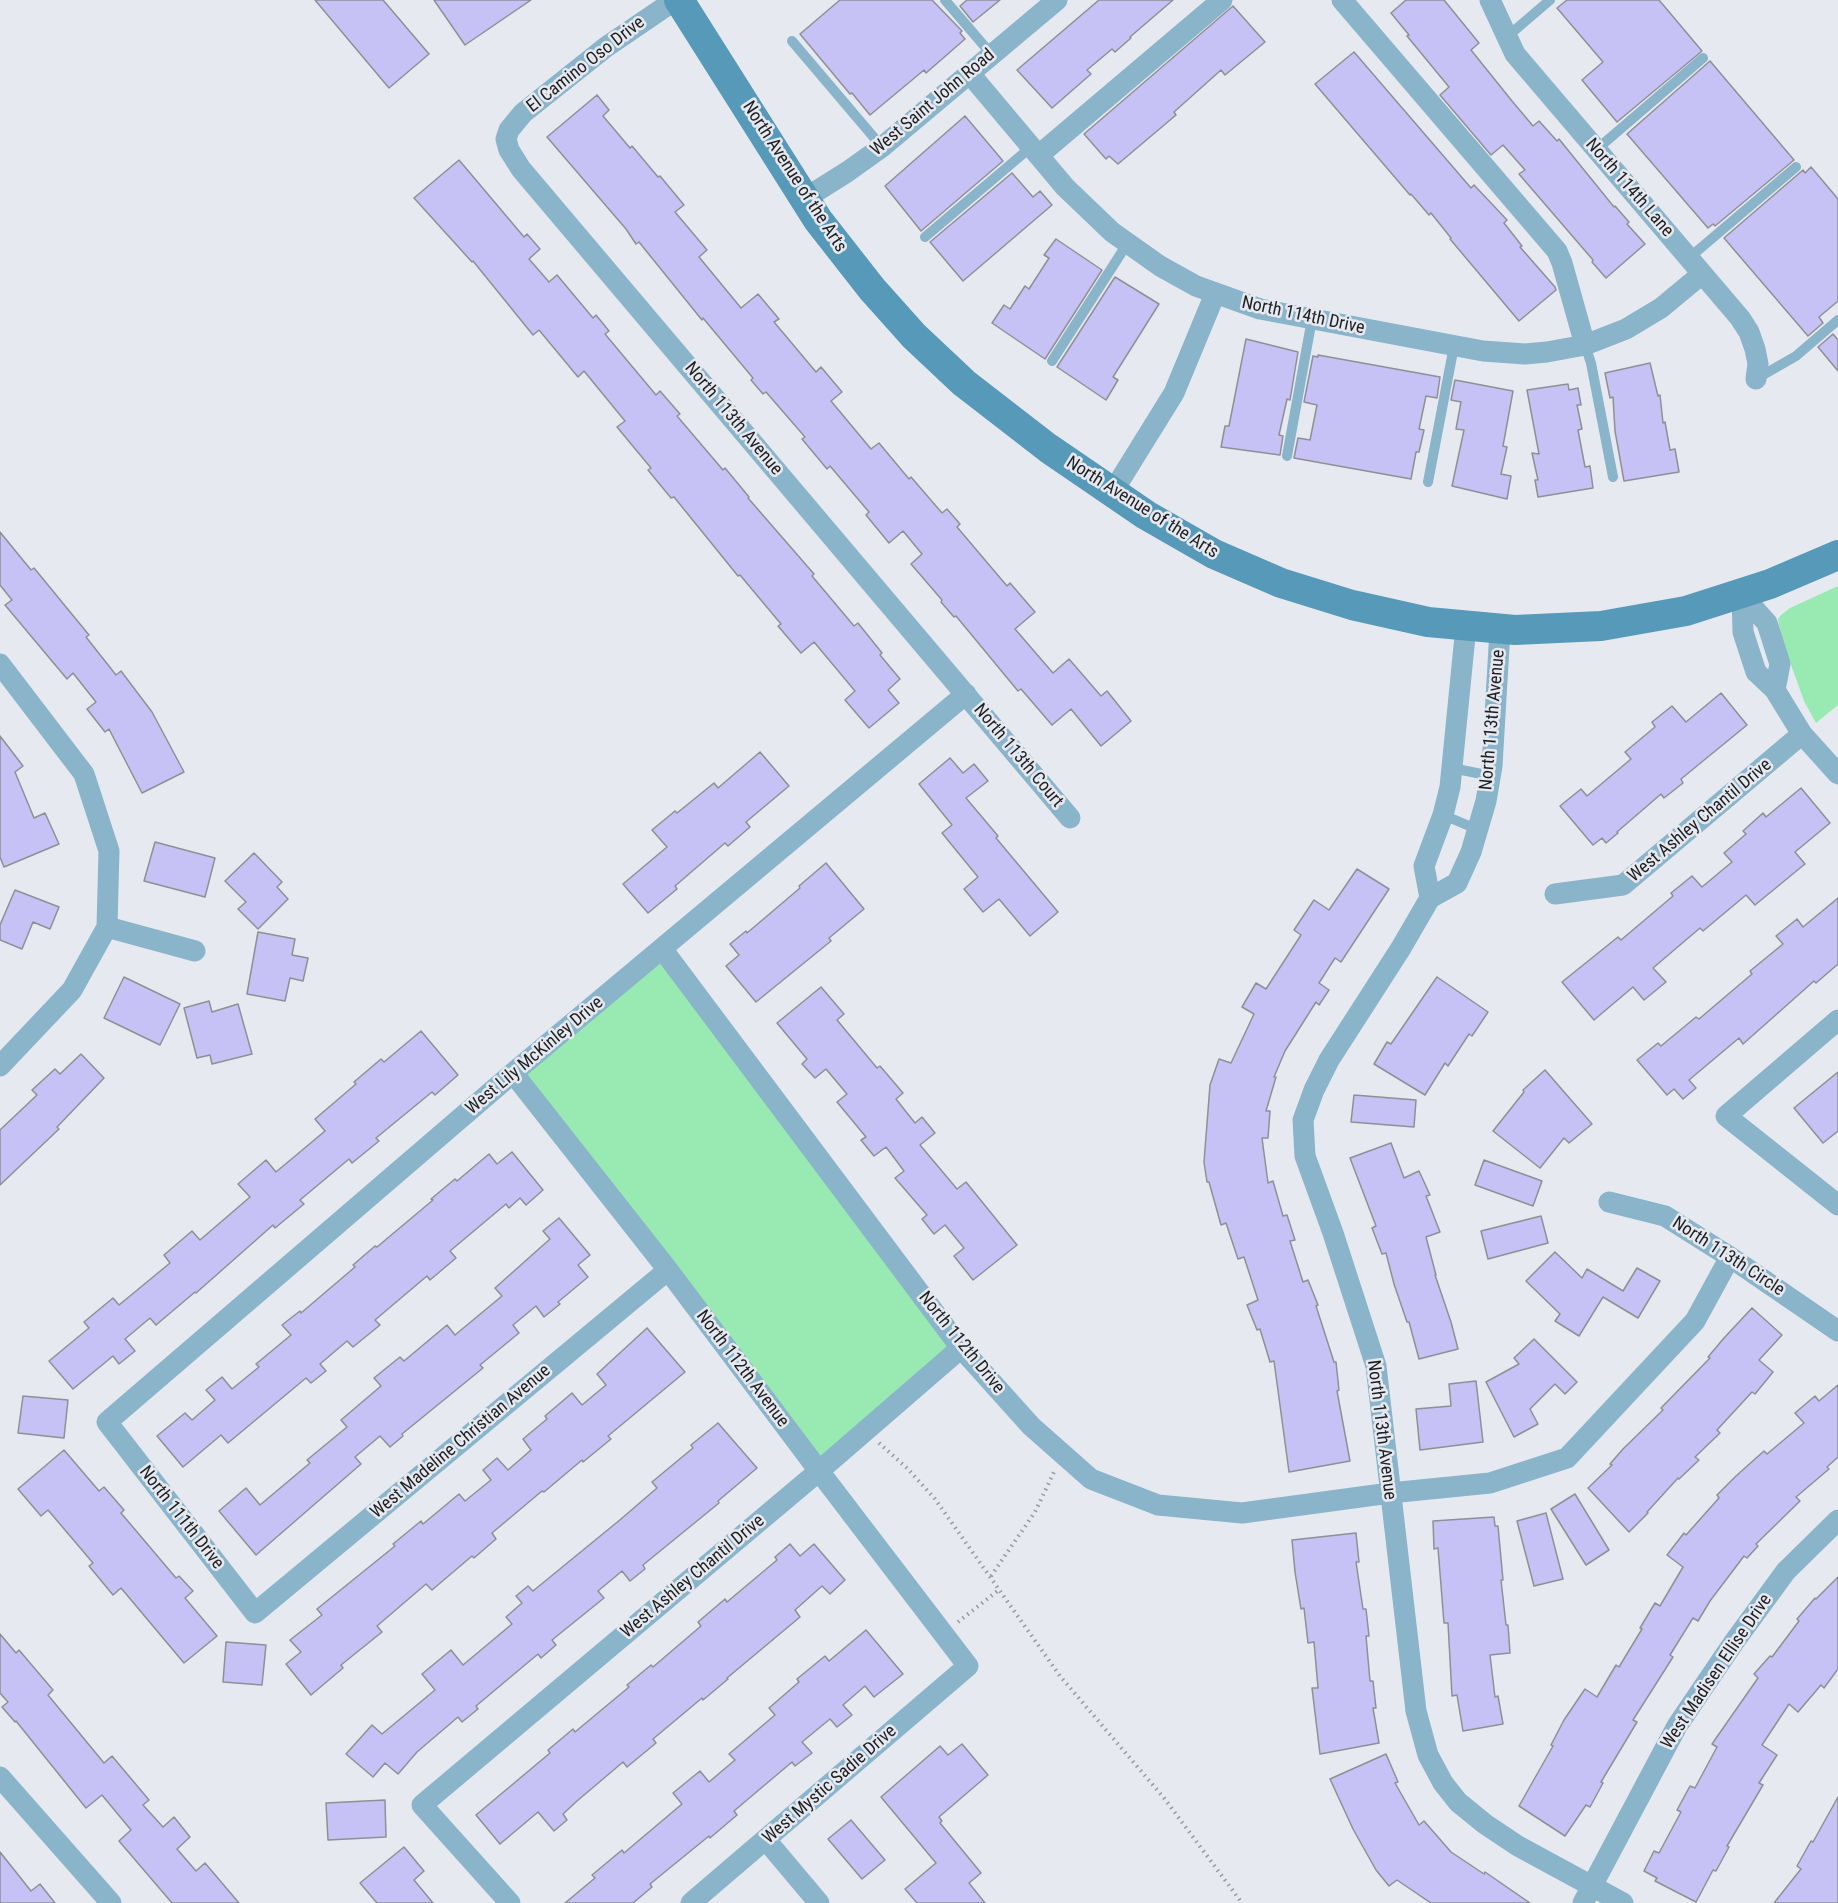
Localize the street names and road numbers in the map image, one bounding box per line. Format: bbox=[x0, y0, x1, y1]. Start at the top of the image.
street label: El Camino Oso Drive bbox=[523, 12, 649, 118]
street label: West Saint John Road bbox=[867, 45, 999, 161]
street label: North Avenue of the Arts bbox=[737, 98, 851, 256]
street label: North 114th Lane bbox=[1580, 134, 1678, 242]
street label: North 114th Drive bbox=[1240, 292, 1366, 340]
street label: North 113th Avenue bbox=[679, 358, 787, 480]
street label: North Avenue of the Arts bbox=[1062, 452, 1222, 564]
street label: North 113th Avenue bbox=[1476, 649, 1510, 791]
street label: North 113th Court bbox=[969, 700, 1067, 812]
street label: West Ashley Chantil Drive bbox=[1624, 755, 1776, 887]
street label: West Lily McKinley Drive bbox=[462, 992, 608, 1120]
street label: North 113th Circle bbox=[1668, 1213, 1788, 1301]
street label: North 112th Drive bbox=[913, 1288, 1009, 1398]
street label: North 112th Avenue bbox=[691, 1306, 793, 1432]
street label: North 113th Avenue bbox=[1362, 1359, 1400, 1501]
street label: West Madeline Christian Avenue bbox=[367, 1360, 555, 1524]
street label: North 111th Drive bbox=[134, 1462, 228, 1574]
street label: West Ashley Chantil Drive bbox=[617, 1511, 769, 1643]
street label: West Madisen Ellise Drive bbox=[1657, 1590, 1777, 1754]
street label: West Mystic Sadie Drive bbox=[759, 1721, 901, 1849]

